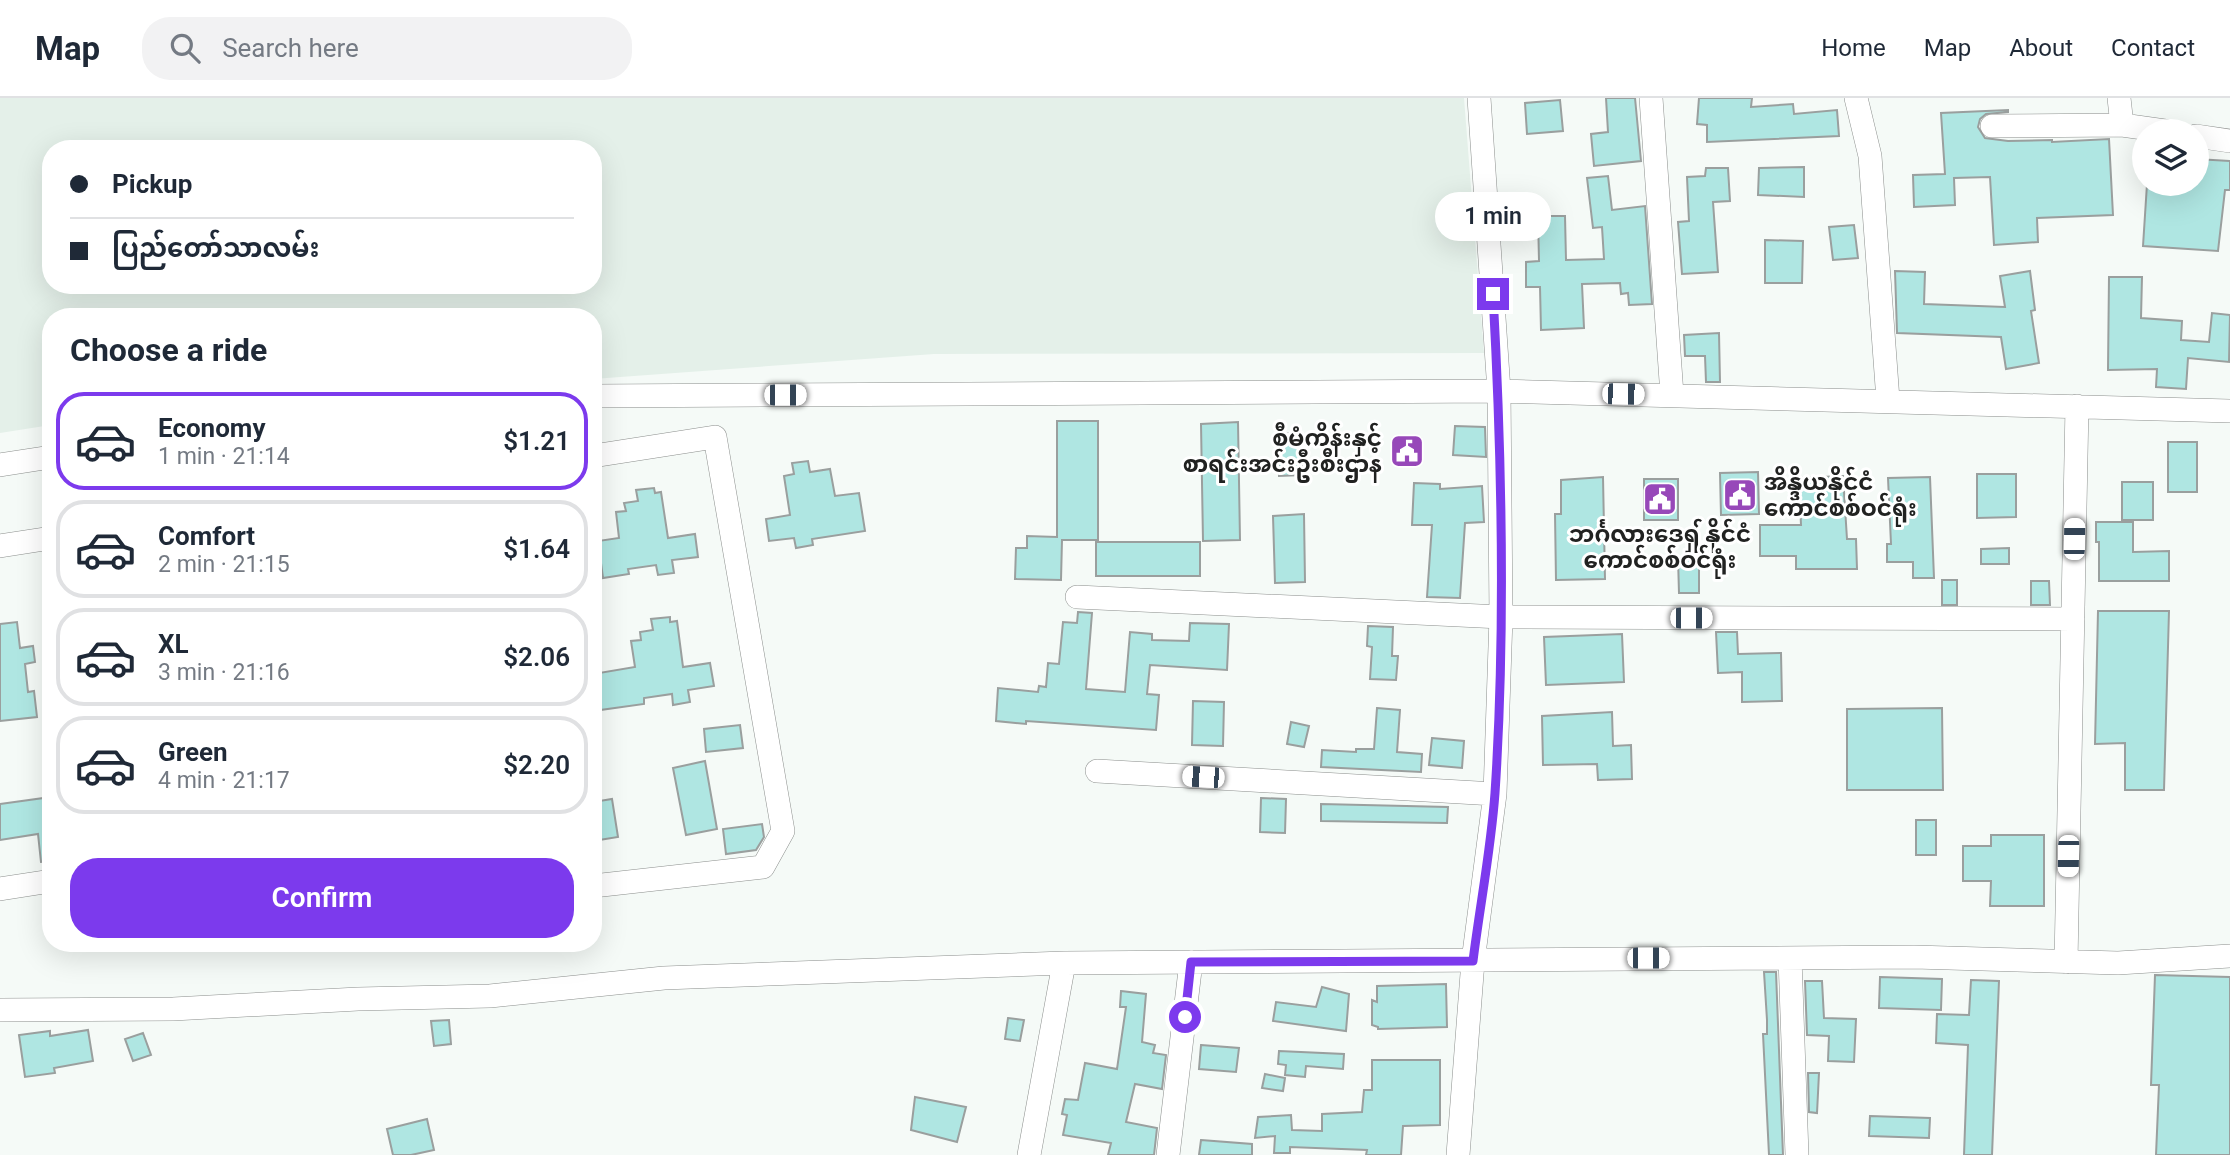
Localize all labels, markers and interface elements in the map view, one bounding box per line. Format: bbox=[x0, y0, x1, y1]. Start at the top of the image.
search box bbox=[142, 17, 632, 80]
text: Map bbox=[35, 29, 100, 68]
icon: search bbox=[166, 29, 204, 67]
text: Search here bbox=[222, 33, 359, 63]
text: Home bbox=[1821, 34, 1886, 62]
text: Map bbox=[1924, 34, 1971, 62]
text: About bbox=[2009, 34, 2073, 62]
text: Contact bbox=[2111, 34, 2195, 62]
map controls bbox=[2132, 119, 2209, 196]
button: layers bbox=[2132, 119, 2209, 196]
text: Pickup bbox=[112, 169, 192, 199]
callout: 1 min bbox=[1435, 192, 1551, 242]
text: 1 min bbox=[1464, 203, 1522, 230]
text: ပြည်တော်သာလမ်း bbox=[112, 233, 319, 263]
route end bbox=[1477, 278, 1509, 310]
text: Choose a ride bbox=[70, 331, 267, 369]
car bbox=[1602, 383, 1645, 405]
car bbox=[765, 385, 807, 406]
icon: car bbox=[74, 410, 137, 473]
text: Economy bbox=[158, 413, 265, 443]
place label: စီမံကိန်းနှင့် စာရင်းအင်းဦးစီးဌာန bbox=[1183, 422, 1382, 483]
text: $1.21 bbox=[503, 426, 570, 456]
public building icon: စီမံကိန်းနှင့် စာရင်းအင်းဦးစီးဌာန bbox=[1388, 432, 1426, 470]
text: 1 min · 21:14 bbox=[158, 443, 290, 470]
place label: အိန္ဒိယနိုင်ငံ ကောင်စစ်ဝင်ရုံး bbox=[1764, 466, 1917, 527]
public building icon: အိန္ဒိယနိုင်ငံ ကောင်စစ်ဝင်ရုံး bbox=[1721, 476, 1759, 514]
public building icon: ဘင်္ဂလားဒေရှ့်နိုင်ငံ ကောင်စစ်ဝင်ရုံး bbox=[1641, 480, 1679, 518]
icon: car bbox=[74, 518, 137, 581]
place label: ဘင်္ဂလားဒေရှ့်နိုင်ငံ ကောင်စစ်ဝင်ရုံး bbox=[1569, 518, 1751, 579]
car bbox=[2064, 518, 2085, 560]
text: Comfort bbox=[158, 521, 255, 551]
text: $1.64 bbox=[503, 534, 570, 564]
text: 2 min · 21:15 bbox=[158, 551, 290, 578]
car bbox=[1671, 608, 1713, 629]
icon: car bbox=[74, 626, 137, 689]
text: XL bbox=[158, 629, 189, 659]
text: $2.06 bbox=[503, 642, 570, 672]
text: 3 min · 21:16 bbox=[158, 659, 290, 686]
icon: car bbox=[74, 734, 137, 797]
text: Green bbox=[158, 737, 228, 767]
text: $2.20 bbox=[503, 750, 570, 780]
car bbox=[1182, 765, 1225, 789]
text: 4 min · 21:17 bbox=[158, 767, 290, 794]
car bbox=[2058, 835, 2079, 877]
button: Confirm bbox=[70, 858, 574, 938]
car bbox=[1628, 948, 1670, 969]
route start bbox=[1169, 1001, 1201, 1033]

